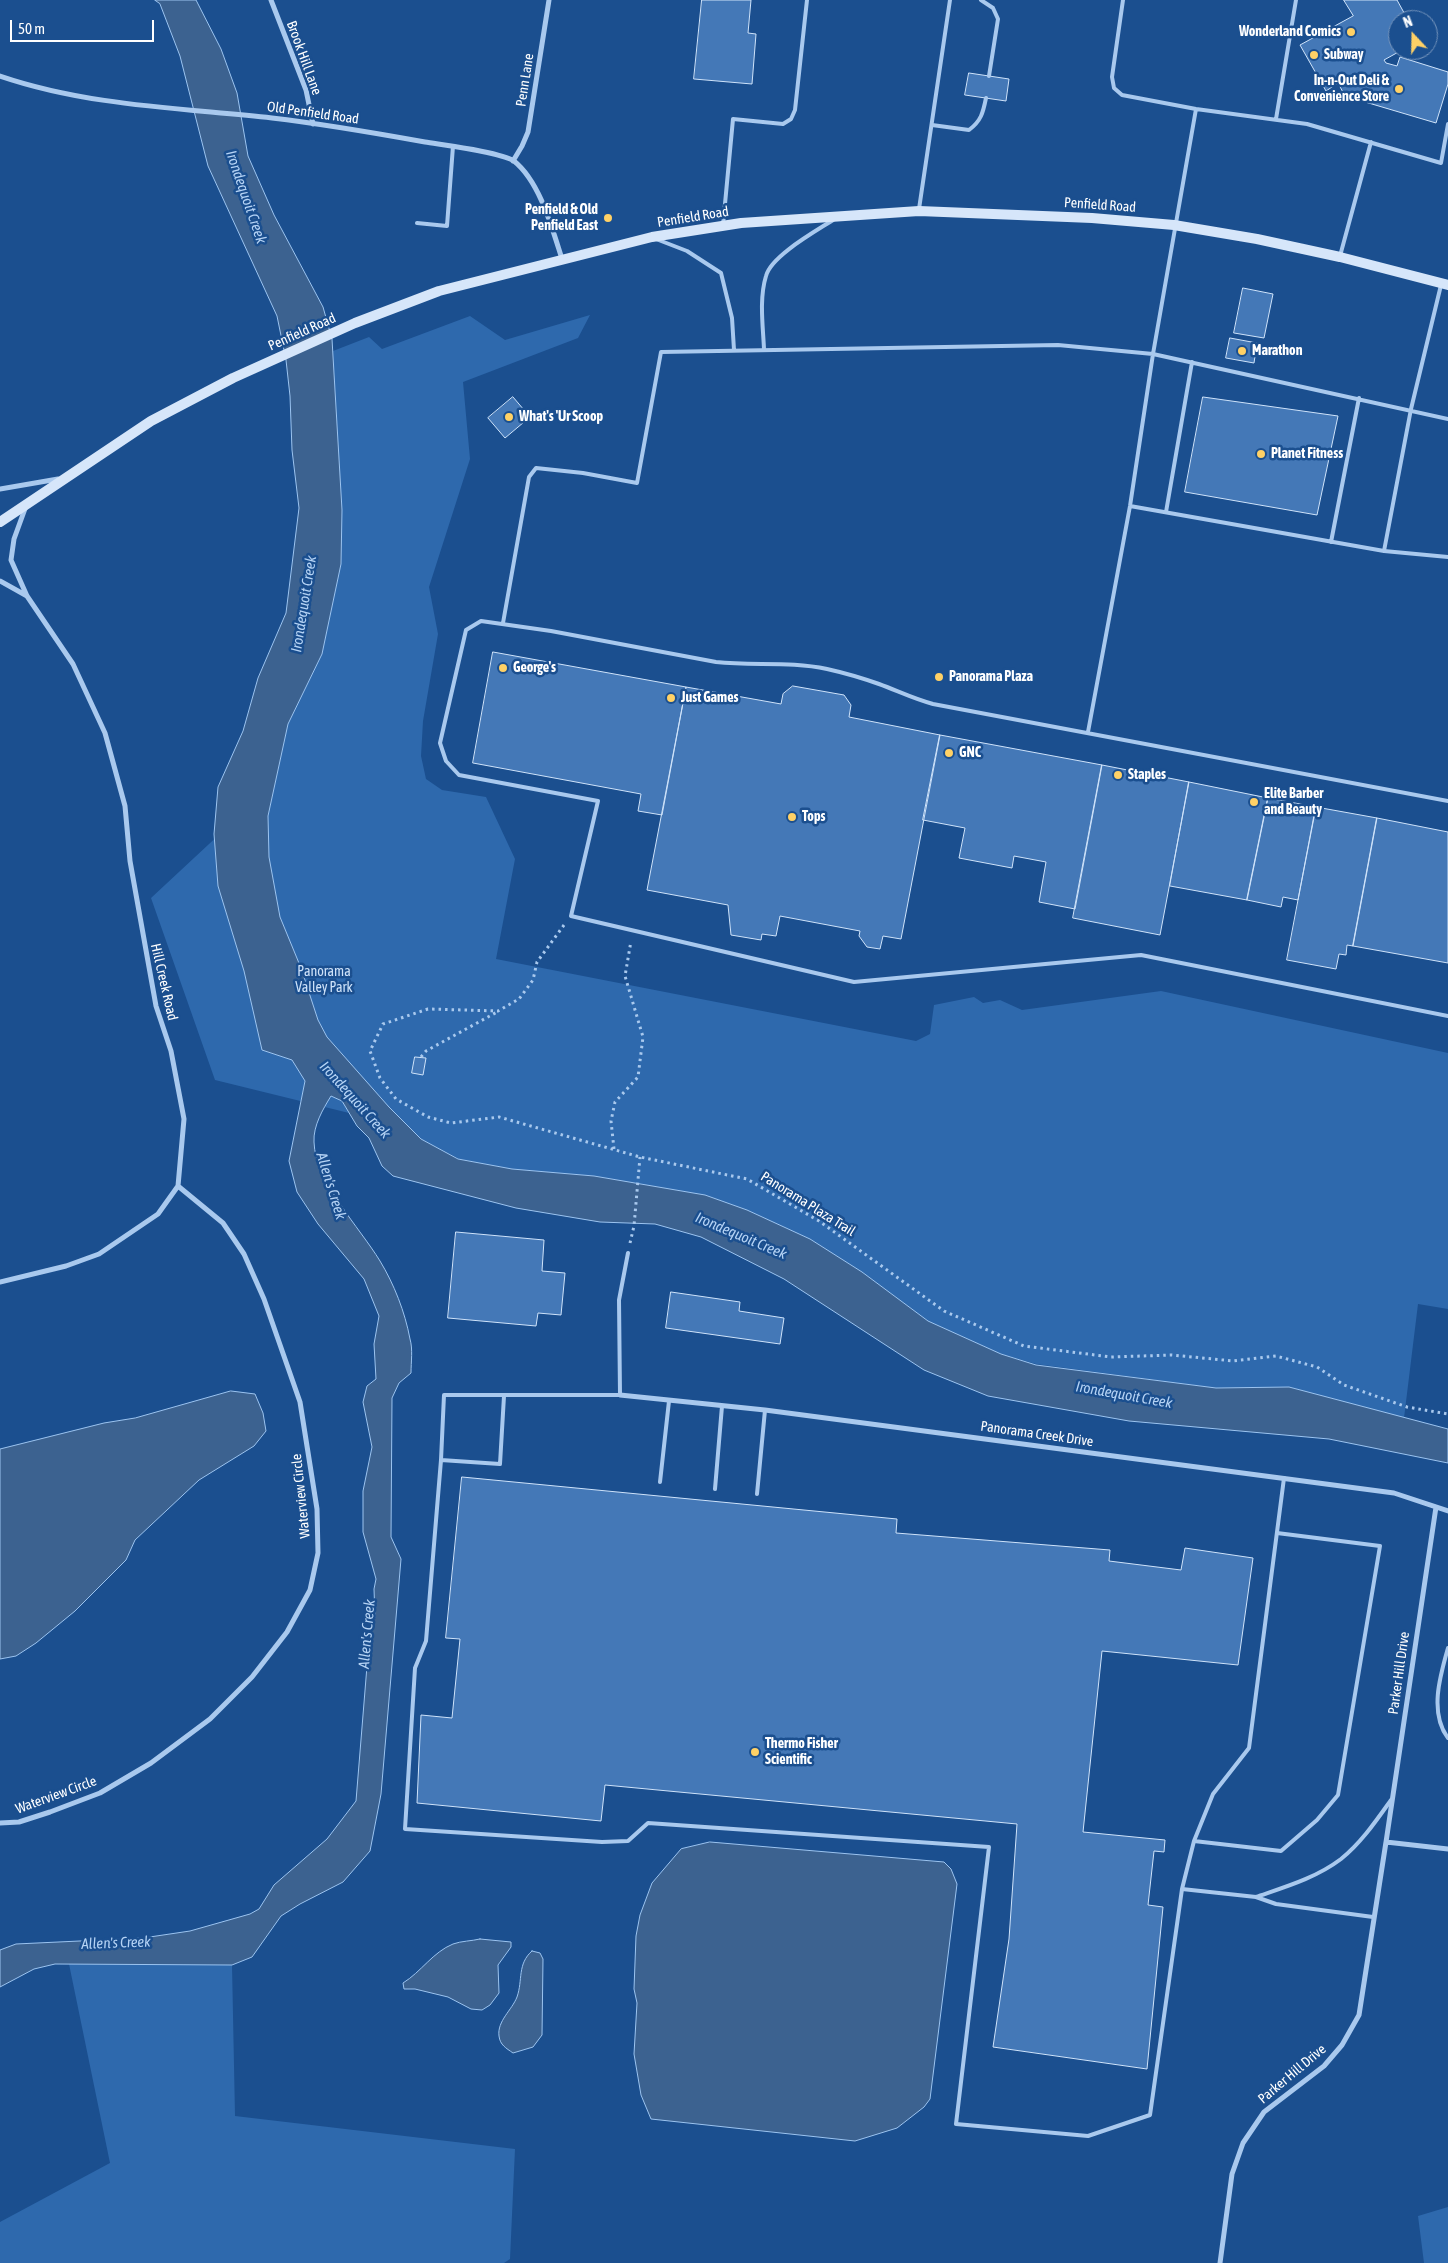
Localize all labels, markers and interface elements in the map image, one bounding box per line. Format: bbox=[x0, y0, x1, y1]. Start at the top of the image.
scale bar bbox=[12, 10, 156, 42]
north arrow bbox=[1388, 10, 1438, 60]
text: N bbox=[1401, 13, 1415, 31]
street label: Brook Hill Lane bbox=[283, 19, 325, 97]
text: 50 m bbox=[18, 20, 45, 37]
place label: Wonderland Comics bbox=[1239, 24, 1341, 40]
marker: Wonderland Comics bbox=[1345, 26, 1357, 38]
place label: Subway bbox=[1324, 47, 1364, 63]
marker: Subway bbox=[1308, 49, 1320, 61]
street label: Penn Lane bbox=[513, 52, 537, 108]
place label: In-n-Out Deli & Convenience Store bbox=[1294, 73, 1389, 105]
marker: In-n-Out Deli & Convenience Store bbox=[1393, 83, 1405, 95]
street label: Old Penfield Road bbox=[266, 98, 360, 128]
water label: Irondequoit Creek bbox=[222, 148, 270, 246]
street label: Penfield Road bbox=[1063, 194, 1137, 216]
place label: Penfield & Old Penfield East bbox=[525, 202, 598, 234]
street label: Penfield Road bbox=[656, 203, 730, 231]
marker: Penfield & Old Penfield East bbox=[602, 212, 614, 224]
street label: Penfield Road bbox=[266, 310, 338, 354]
place label: Marathon bbox=[1252, 343, 1302, 359]
marker: Marathon bbox=[1236, 345, 1248, 357]
place label: What's 'Ur Scoop bbox=[519, 409, 603, 425]
marker: What's 'Ur Scoop bbox=[503, 411, 515, 423]
place label: Planet Fitness bbox=[1271, 446, 1343, 462]
marker: Planet Fitness bbox=[1255, 448, 1267, 460]
water label: Irondequoit Creek bbox=[287, 554, 321, 654]
place label: George's bbox=[513, 660, 556, 676]
marker: George's bbox=[497, 662, 509, 674]
place label: Panorama Plaza bbox=[949, 669, 1033, 685]
marker: Panorama Plaza bbox=[933, 671, 945, 683]
place label: Just Games bbox=[681, 690, 738, 706]
marker: Just Games bbox=[665, 692, 677, 704]
place label: GNC bbox=[959, 745, 981, 761]
marker: GNC bbox=[943, 747, 955, 759]
place label: Staples bbox=[1128, 767, 1166, 783]
marker: Staples bbox=[1112, 769, 1124, 781]
place label: Elite Barber and Beauty bbox=[1264, 786, 1323, 819]
marker: Elite Barber and Beauty bbox=[1248, 796, 1260, 808]
place label: Tops bbox=[802, 809, 825, 825]
marker: Tops bbox=[786, 811, 798, 823]
street label: Hill Creek Road bbox=[147, 942, 181, 1022]
park label: Panorama Valley Park bbox=[295, 964, 353, 996]
water label: Irondequoit Creek bbox=[316, 1058, 394, 1142]
water label: Allen's Creek bbox=[312, 1150, 350, 1222]
street label: Panorama Plaza Trail bbox=[758, 1168, 858, 1240]
water label: Irondequoit Creek bbox=[693, 1209, 789, 1263]
water label: Irondequoit Creek bbox=[1074, 1378, 1174, 1412]
street label: Panorama Creek Drive bbox=[980, 1418, 1094, 1450]
street label: Waterview Circle bbox=[288, 1453, 314, 1539]
water label: Allen's Creek bbox=[355, 1599, 379, 1669]
street label: Parker Hill Drive bbox=[1385, 1631, 1413, 1715]
place label: Thermo Fisher Scientific bbox=[765, 1736, 838, 1768]
marker: Thermo Fisher Scientific bbox=[749, 1746, 761, 1758]
street label: Waterview Circle bbox=[13, 1773, 99, 1817]
water label: Allen's Creek bbox=[81, 1933, 151, 1953]
street label: Parker Hill Drive bbox=[1255, 2041, 1329, 2107]

